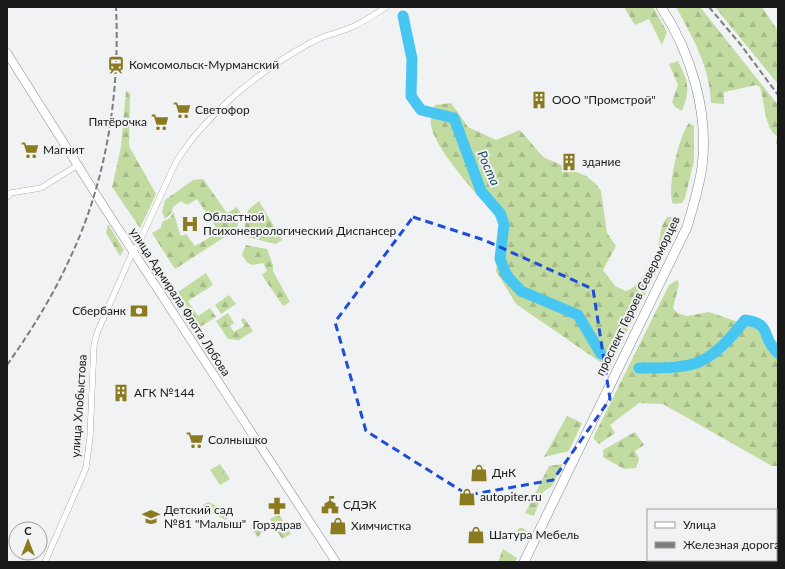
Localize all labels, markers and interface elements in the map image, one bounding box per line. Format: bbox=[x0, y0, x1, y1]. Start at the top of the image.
station icon: Комсомольск-Мурманский bbox=[106, 55, 126, 75]
place label: Комсомольск-Мурманский bbox=[129, 57, 279, 72]
building icon: ООО "Промстрой" bbox=[529, 90, 549, 110]
place label: ООО "Промстрой" bbox=[552, 92, 656, 107]
supermarket icon: Светофор bbox=[172, 100, 192, 120]
place label: Светофор bbox=[195, 102, 250, 117]
supermarket icon: Пятёрочка bbox=[150, 112, 170, 132]
place label: Пятёрочка bbox=[88, 114, 147, 129]
supermarket icon: Магнит bbox=[20, 140, 40, 160]
place label: Магнит bbox=[43, 142, 85, 157]
water label: Роста bbox=[474, 148, 504, 188]
building icon: здание bbox=[559, 152, 579, 172]
place label: здание bbox=[582, 154, 621, 169]
place label: Областной Психоневрологический Диспансер bbox=[203, 209, 397, 238]
hospital icon: Областной Психоневрологический Диспансер bbox=[180, 214, 200, 234]
street label: проспект Героев Североморцев bbox=[592, 214, 683, 378]
street label: улица Адмирала Флота Лобова bbox=[127, 225, 234, 379]
bank icon: Сбербанк bbox=[129, 301, 149, 321]
place label: Сбербанк bbox=[72, 303, 127, 318]
street label: улица Хлобыстова bbox=[67, 354, 90, 458]
building icon: АГК №144 bbox=[111, 383, 131, 403]
place label: АГК №144 bbox=[134, 385, 194, 400]
supermarket icon: Солнышко bbox=[185, 430, 205, 450]
place label: Солнышко bbox=[208, 432, 268, 447]
shop icon: ДнК bbox=[469, 463, 489, 483]
place label: ДнК bbox=[492, 465, 516, 480]
shop icon: autopiter.ru bbox=[457, 487, 477, 507]
place label: autopiter.ru bbox=[480, 489, 542, 504]
public building icon: СДЭК bbox=[320, 495, 340, 515]
pharmacy icon: Горздрав bbox=[267, 496, 287, 516]
place label: СДЭК bbox=[343, 497, 377, 512]
place label: Детский сад №81 "Малыш" bbox=[164, 502, 246, 531]
school or university icon: Детский сад №81 "Малыш" bbox=[141, 507, 161, 527]
legend bbox=[647, 509, 777, 561]
shop icon: Химчистка bbox=[328, 516, 348, 536]
place label: Горздрав bbox=[252, 517, 302, 532]
text: Улица bbox=[683, 517, 716, 532]
place label: Химчистка bbox=[351, 518, 411, 533]
north arrow bbox=[8, 521, 48, 561]
text: С bbox=[24, 524, 32, 537]
shop icon: Шатура Мебель bbox=[466, 525, 486, 545]
place label: Шатура Мебель bbox=[489, 527, 579, 542]
text: Железная дорога bbox=[683, 537, 780, 552]

